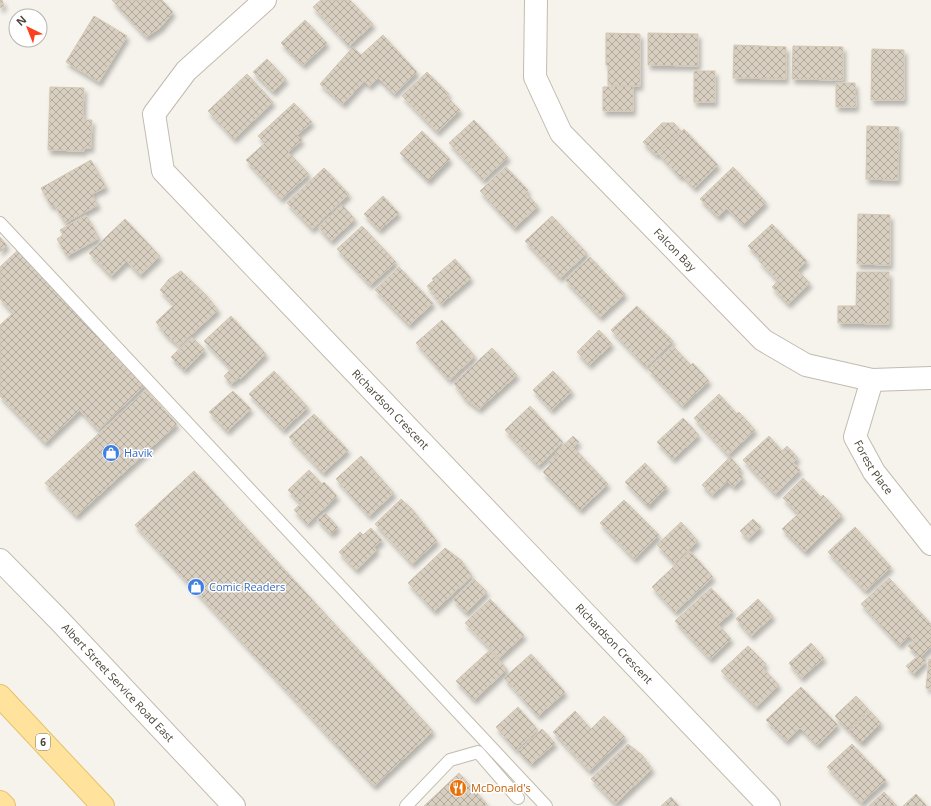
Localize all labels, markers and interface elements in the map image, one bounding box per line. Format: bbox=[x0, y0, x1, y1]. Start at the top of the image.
north arrow bbox=[8, 8, 48, 48]
text: N bbox=[12, 12, 29, 29]
street label: Falcon Bay bbox=[651, 225, 700, 275]
street label: Richardson Crescent bbox=[349, 366, 433, 452]
street label: Forest Place bbox=[851, 437, 897, 497]
shop icon: Havik bbox=[101, 443, 121, 463]
place label: Havik bbox=[124, 445, 152, 460]
shop icon: Comic Readers bbox=[186, 577, 206, 597]
place label: Comic Readers bbox=[209, 579, 285, 594]
street label: Richardson Crescent bbox=[573, 600, 656, 687]
street label: Albert Street Service Road East bbox=[59, 620, 178, 745]
road number: 6 bbox=[36, 734, 50, 750]
restaurant icon: McDonald's bbox=[448, 778, 468, 798]
place label: McDonald's bbox=[471, 780, 531, 795]

